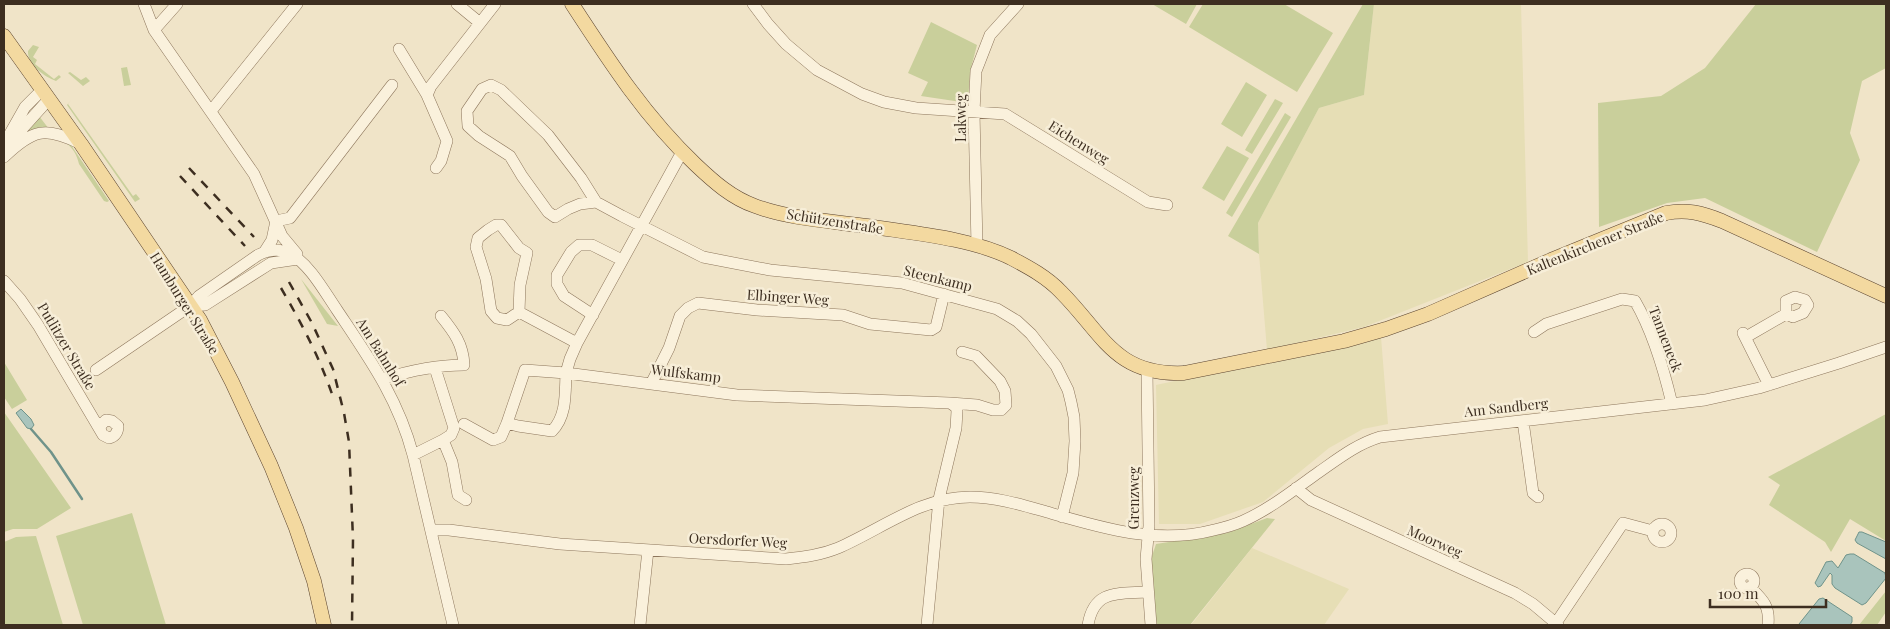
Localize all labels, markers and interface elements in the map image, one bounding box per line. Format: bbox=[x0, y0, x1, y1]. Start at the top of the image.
street label: Lakweg bbox=[951, 93, 970, 142]
street label: Eichenweg bbox=[1045, 116, 1113, 168]
street label: Schützenstraße bbox=[785, 204, 885, 238]
street label: Kaltenkirchener Straße bbox=[1524, 207, 1666, 279]
street label: Hamburger Straße bbox=[146, 248, 224, 358]
street label: Steenkamp bbox=[902, 260, 974, 296]
street label: Elbinger Weg bbox=[746, 285, 830, 309]
street label: Putlitzer Straße bbox=[33, 299, 101, 393]
street label: Tanneneck bbox=[1645, 303, 1687, 375]
street label: Am Bahnhof bbox=[352, 313, 410, 391]
street label: Wulfskamp bbox=[649, 359, 722, 387]
street label: Am Sandberg bbox=[1462, 393, 1550, 421]
street label: Grenzweg bbox=[1124, 466, 1143, 530]
street label: Moorweg bbox=[1404, 520, 1466, 562]
street label: Oersdorfer Weg bbox=[688, 528, 788, 552]
scale bar bbox=[1710, 576, 1826, 608]
text: 100 m bbox=[1718, 583, 1759, 603]

